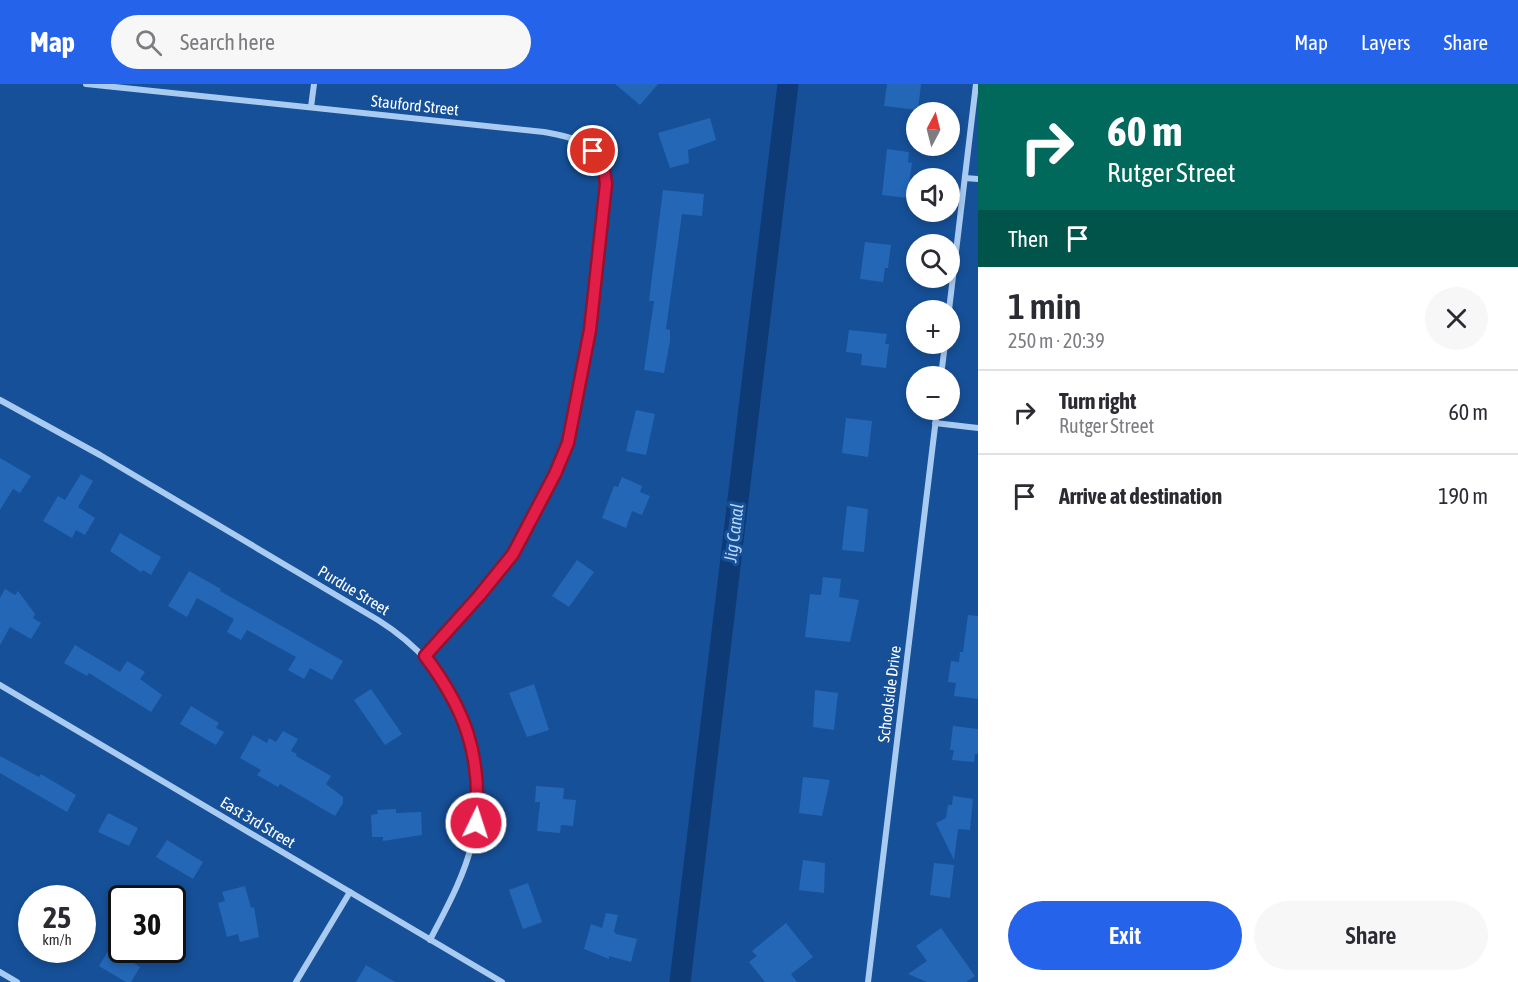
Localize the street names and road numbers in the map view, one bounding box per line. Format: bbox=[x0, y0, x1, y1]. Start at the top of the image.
street label: Stauford Street bbox=[370, 91, 460, 119]
street label: Purdue Street bbox=[315, 562, 393, 619]
street label: Schoolside Drive bbox=[874, 645, 904, 743]
street label: East 3rd Street bbox=[217, 793, 299, 852]

